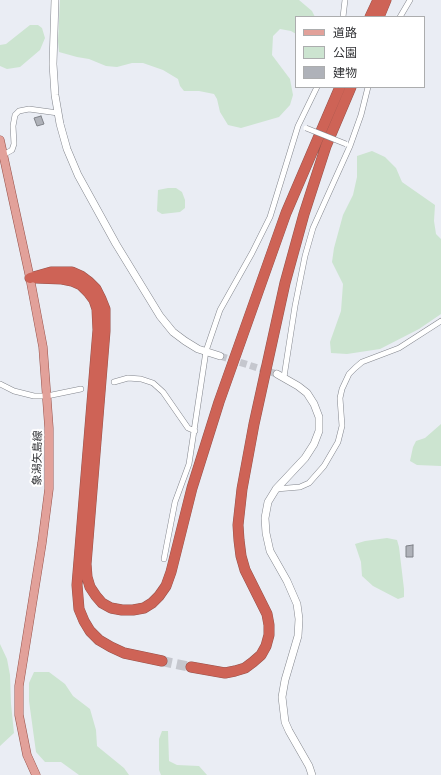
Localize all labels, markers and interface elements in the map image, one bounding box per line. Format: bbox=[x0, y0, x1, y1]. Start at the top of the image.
legend bbox=[295, 16, 425, 88]
text: 道路 bbox=[333, 26, 357, 40]
text: 公園 bbox=[333, 46, 357, 60]
text: 建物 bbox=[333, 66, 357, 80]
street label: 象潟矢島線 bbox=[31, 430, 45, 486]

